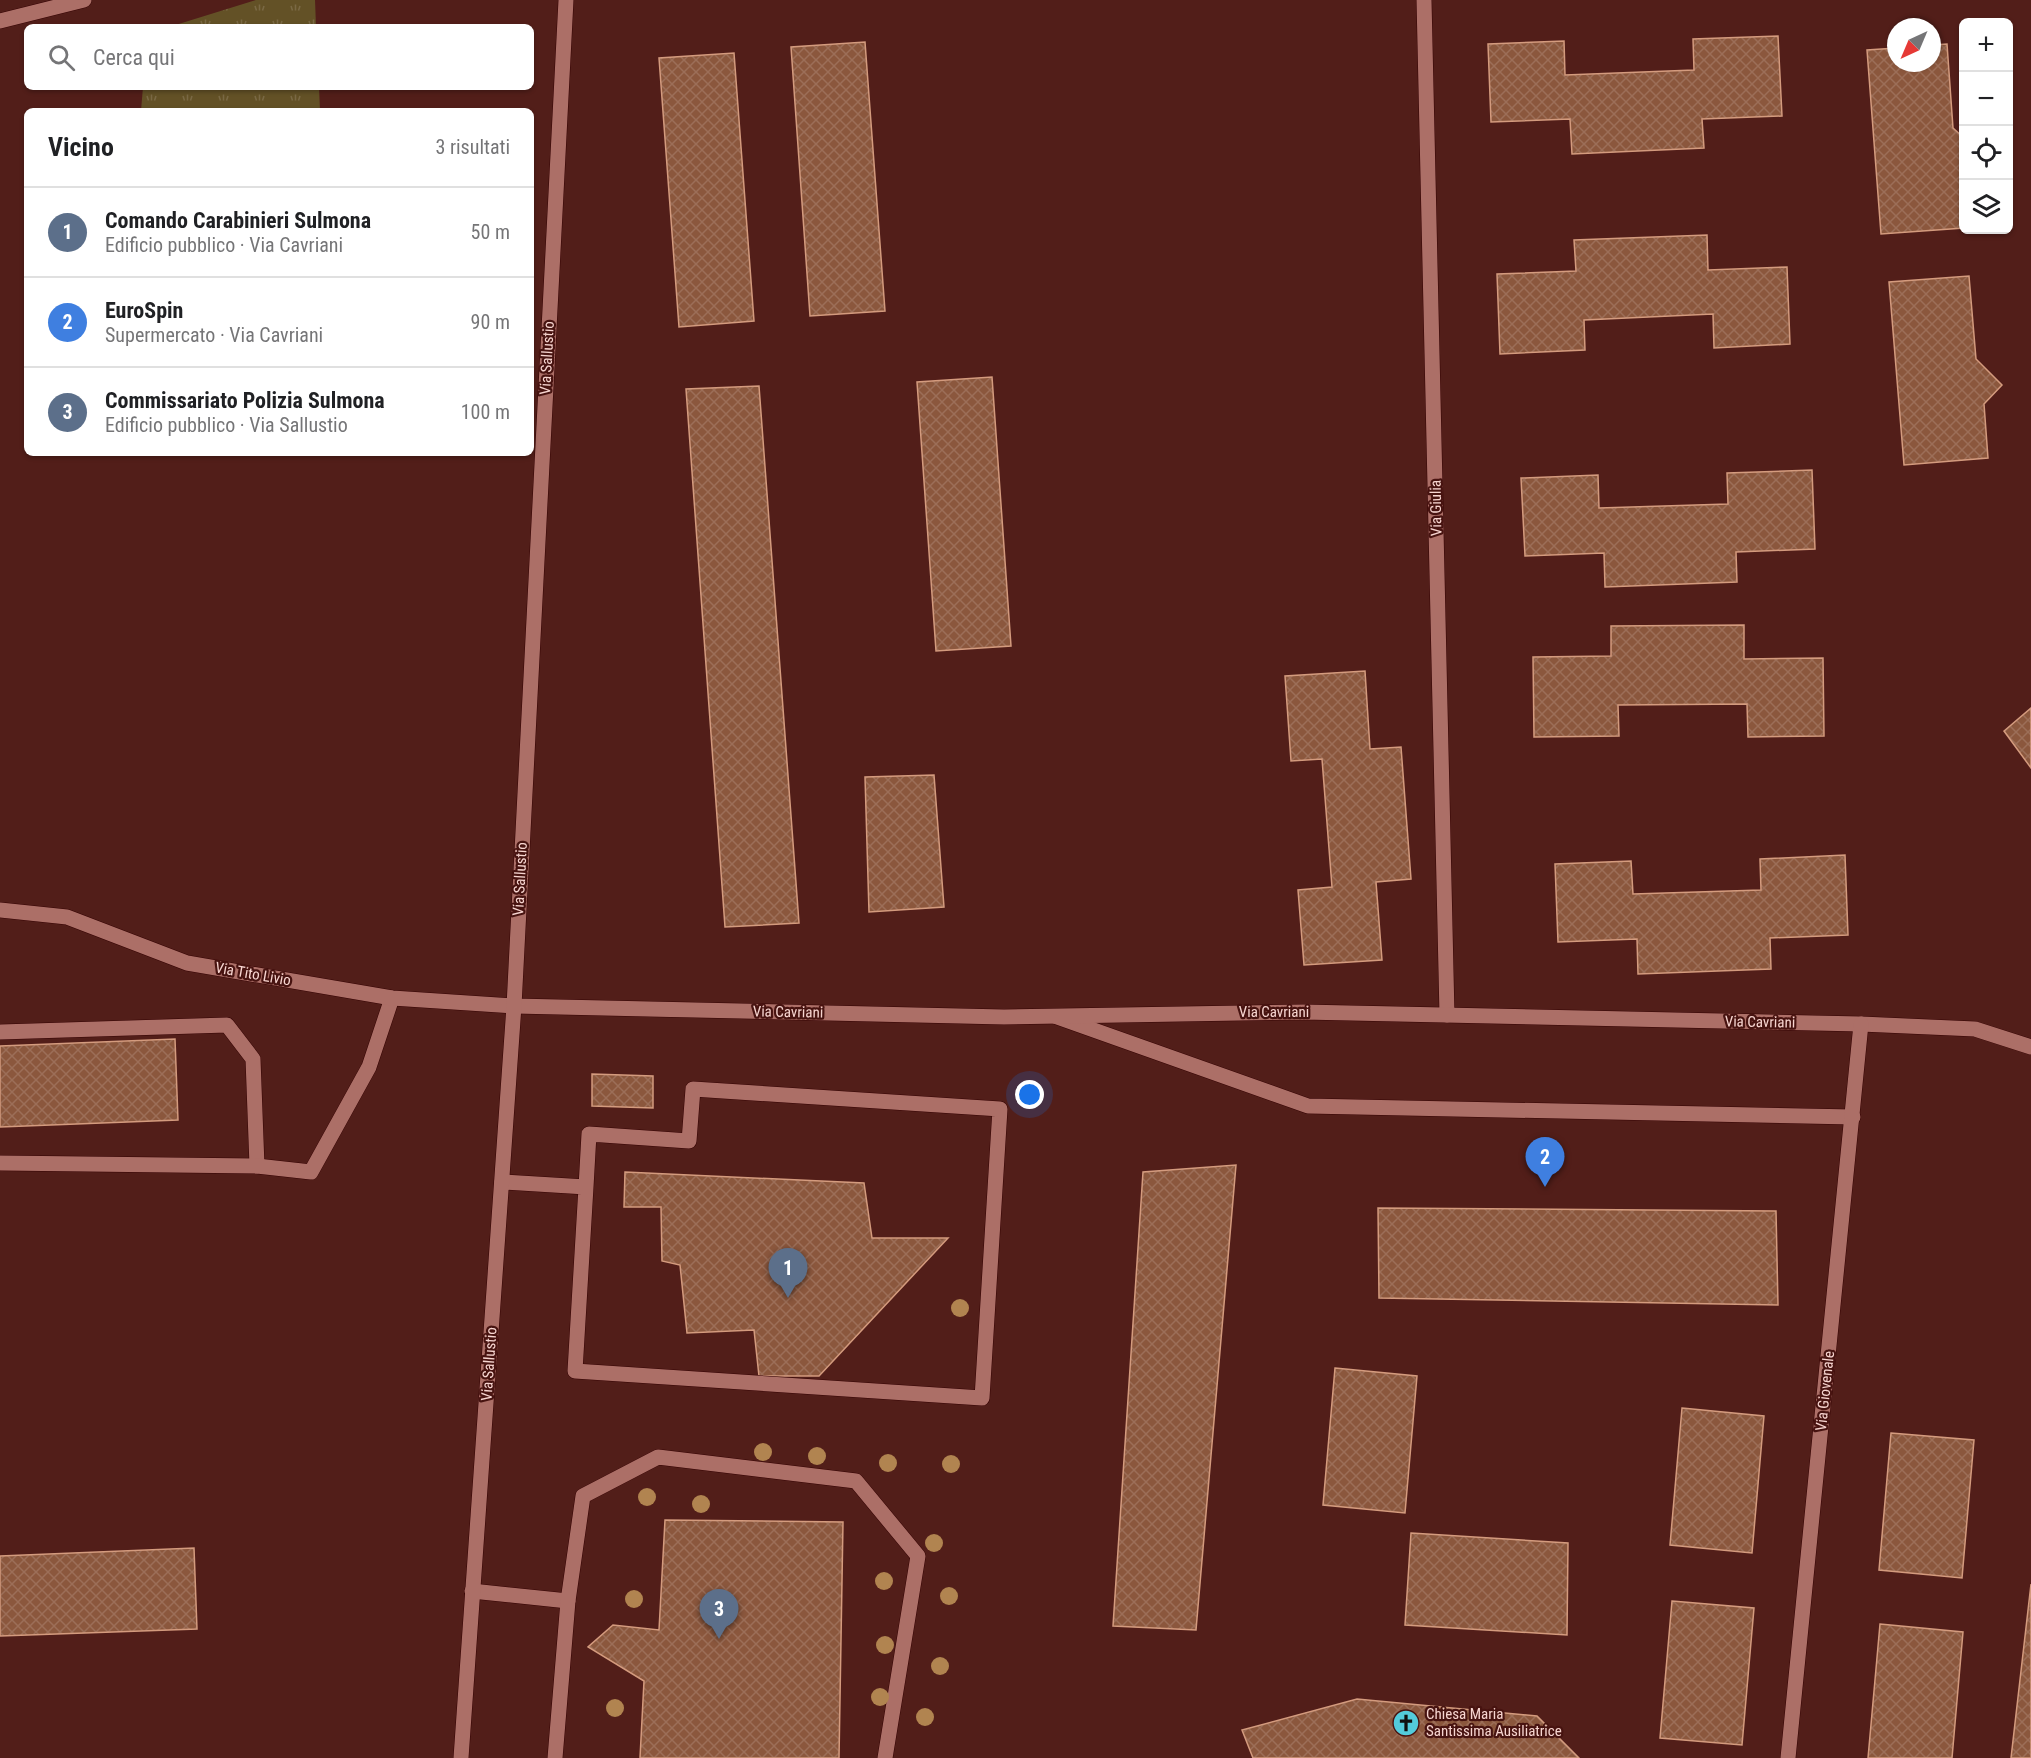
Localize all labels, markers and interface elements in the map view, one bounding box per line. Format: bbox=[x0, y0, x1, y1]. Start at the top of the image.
north arrow bbox=[1887, 18, 1941, 72]
map controls bbox=[1959, 18, 2013, 234]
button: + bbox=[1959, 18, 2013, 72]
search box bbox=[24, 24, 534, 90]
icon: search bbox=[45, 41, 78, 74]
text: Cerca qui bbox=[93, 45, 175, 70]
button: − bbox=[1959, 72, 2013, 126]
button: locate bbox=[1959, 126, 2013, 180]
text: Vicino bbox=[48, 132, 114, 162]
text: 3 risultati bbox=[435, 135, 510, 159]
button: layers bbox=[1959, 180, 2013, 234]
text: Comando Carabinieri Sulmona bbox=[105, 208, 371, 233]
text: 1 bbox=[62, 220, 73, 244]
text: 50 m bbox=[471, 220, 510, 244]
text: Edificio pubblico · Via Cavriani bbox=[105, 233, 343, 257]
text: EuroSpin bbox=[105, 298, 183, 323]
text: 2 bbox=[62, 310, 73, 334]
text: 90 m bbox=[471, 310, 510, 334]
street label: Via Sallustio bbox=[536, 321, 558, 395]
text: Supermercato · Via Cavriani bbox=[105, 323, 323, 347]
text: Commissariato Polizia Sulmona bbox=[105, 388, 385, 413]
text: 3 bbox=[62, 400, 73, 424]
text: 100 m bbox=[461, 400, 510, 424]
text: Edificio pubblico · Via Sallustio bbox=[105, 413, 348, 437]
street label: Via Giulia bbox=[1427, 480, 1445, 536]
street label: Via Sallustio bbox=[509, 842, 531, 916]
street label: Via Tito Livio bbox=[214, 958, 292, 990]
street label: Via Cavriani bbox=[753, 1002, 823, 1022]
street label: Via Cavriani bbox=[1239, 1003, 1309, 1021]
street label: Via Cavriani bbox=[1725, 1012, 1795, 1032]
your location bbox=[1015, 1080, 1044, 1109]
pin: 2 bbox=[1526, 1138, 1564, 1187]
pin: 1 bbox=[768, 1248, 808, 1298]
street label: Via Sallustio bbox=[477, 1327, 501, 1401]
street label: Via Giovenale bbox=[1812, 1350, 1838, 1432]
pin: 3 bbox=[700, 1590, 738, 1639]
place label: Chiesa Maria Santissima Ausiliatrice bbox=[1426, 1705, 1562, 1740]
church icon: Chiesa Maria Santissima Ausiliatrice bbox=[1391, 1708, 1421, 1738]

